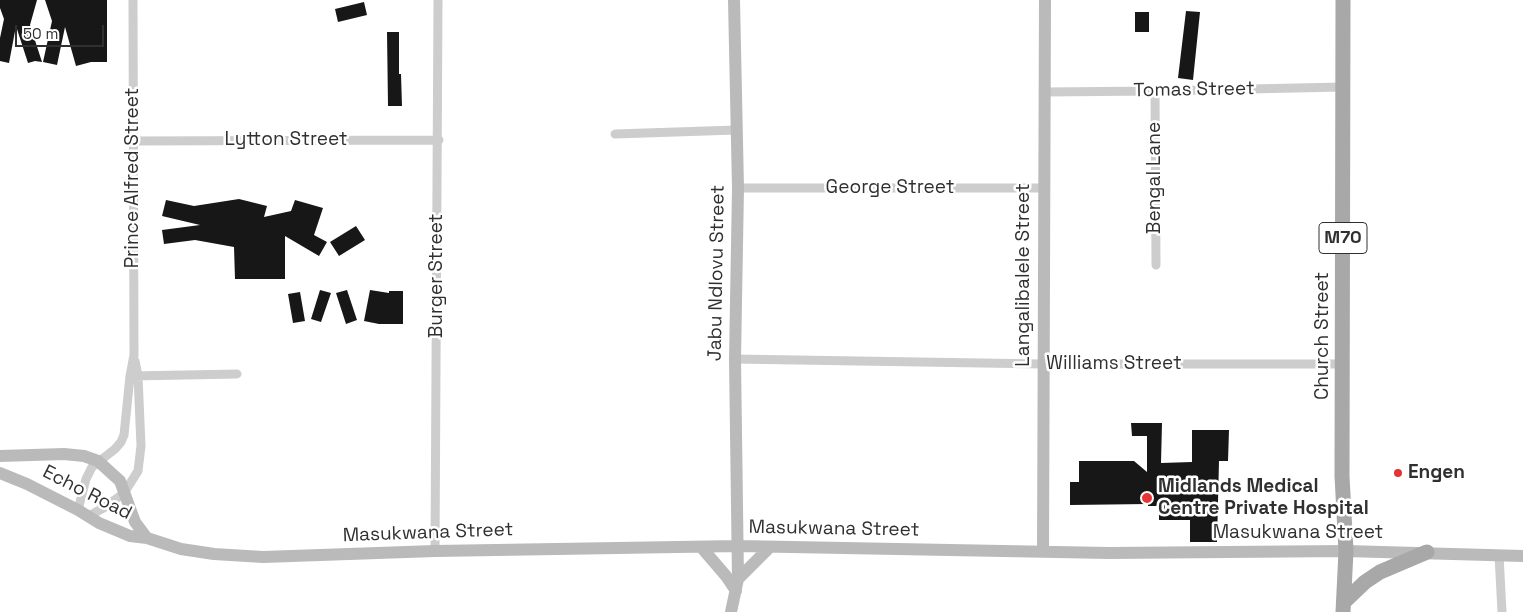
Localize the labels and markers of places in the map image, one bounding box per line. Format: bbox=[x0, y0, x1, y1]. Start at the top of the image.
place label: Engen bbox=[1408, 462, 1465, 484]
marker: Engen bbox=[1392, 467, 1404, 479]
place label: Midlands Medical Centre Private Hospital bbox=[1158, 476, 1369, 520]
marker: Midlands Medical Centre Private Hospital bbox=[1140, 491, 1154, 505]

